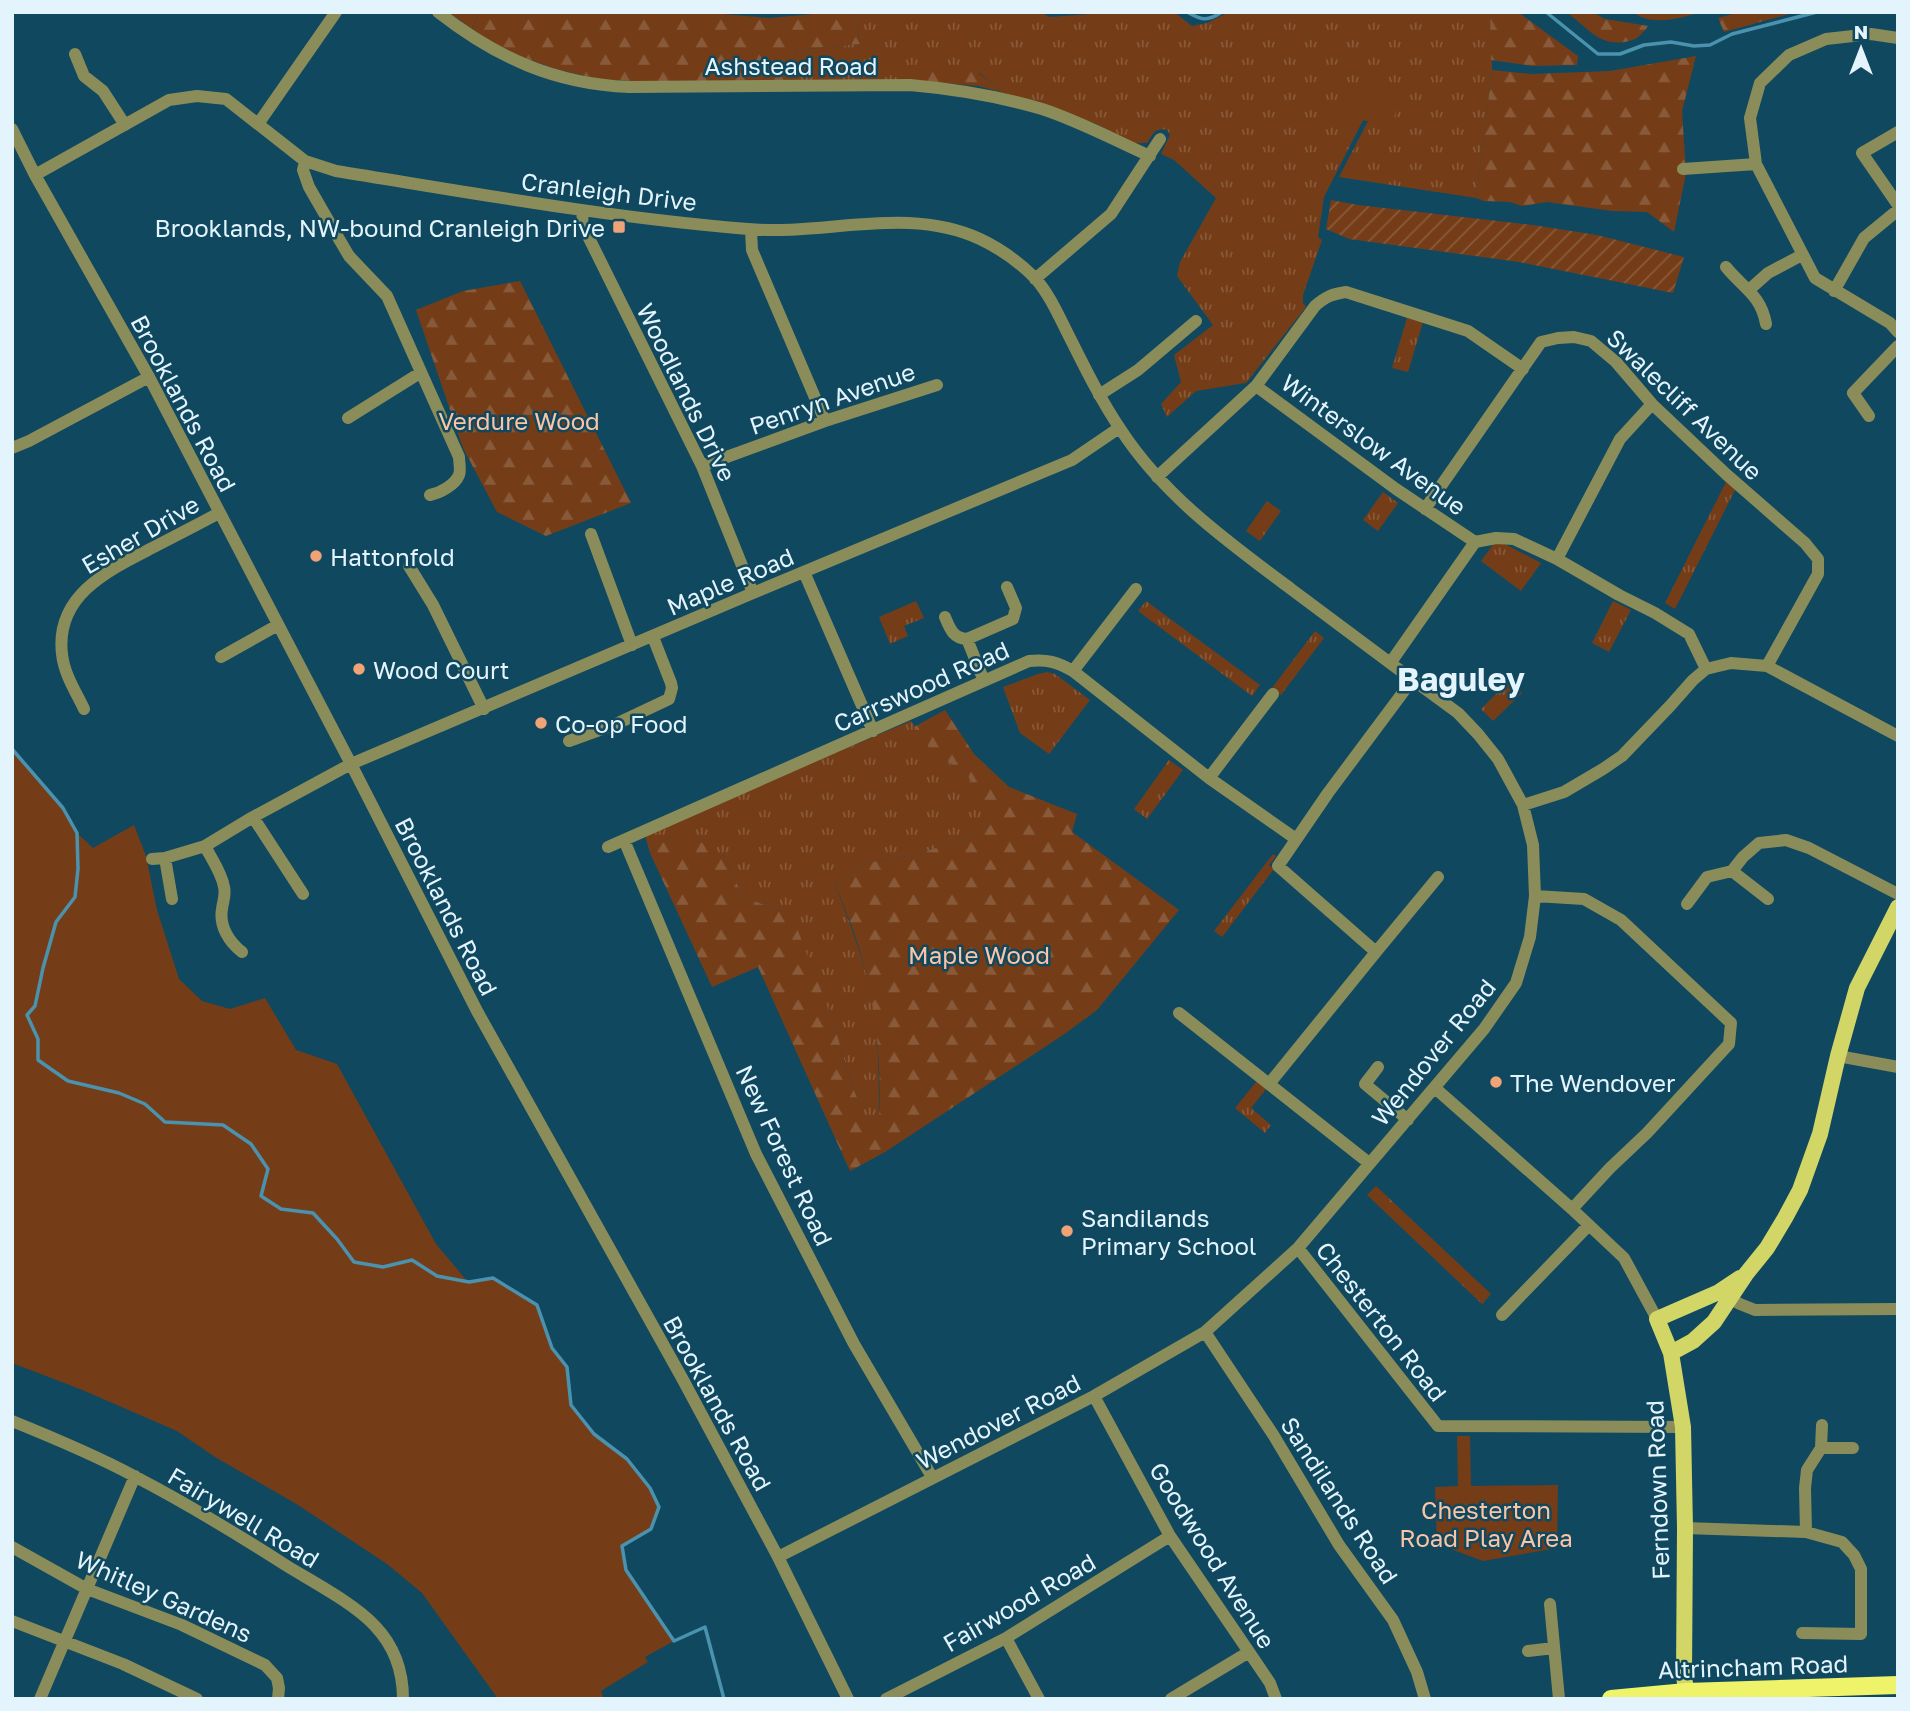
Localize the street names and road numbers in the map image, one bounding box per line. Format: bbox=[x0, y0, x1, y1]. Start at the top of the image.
street label: Ashstead Road bbox=[705, 51, 877, 80]
street label: Cranleigh Drive bbox=[520, 166, 698, 216]
street label: Woodlands Drive bbox=[631, 298, 743, 486]
street label: Brooklands Road bbox=[125, 310, 243, 496]
street label: Swalecliff Avenue bbox=[1601, 322, 1769, 486]
street label: Penryn Avenue bbox=[745, 356, 919, 440]
street label: Winterslow Avenue bbox=[1276, 367, 1472, 521]
street label: Esher Drive bbox=[76, 489, 204, 579]
street label: Maple Road bbox=[662, 541, 798, 621]
street label: Carrswood Road bbox=[829, 634, 1013, 738]
street label: Brooklands Road bbox=[390, 812, 504, 1000]
street label: Wendover Road bbox=[1365, 973, 1501, 1131]
street label: New Forest Road bbox=[730, 1060, 840, 1250]
street label: Chesterton Road bbox=[1311, 1235, 1453, 1407]
street label: Brooklands Road bbox=[658, 1310, 778, 1496]
street label: Wendover Road bbox=[911, 1367, 1085, 1475]
street label: Ferndown Road bbox=[1639, 1400, 1675, 1580]
street label: Sandilands Road bbox=[1275, 1411, 1405, 1589]
street label: Goodwood Avenue bbox=[1144, 1457, 1282, 1653]
street label: Fairywell Road bbox=[163, 1461, 325, 1573]
street label: Whitley Gardens bbox=[71, 1544, 257, 1648]
street label: Fairwood Road bbox=[938, 1547, 1100, 1657]
street label: Altrincham Road bbox=[1657, 1648, 1849, 1684]

